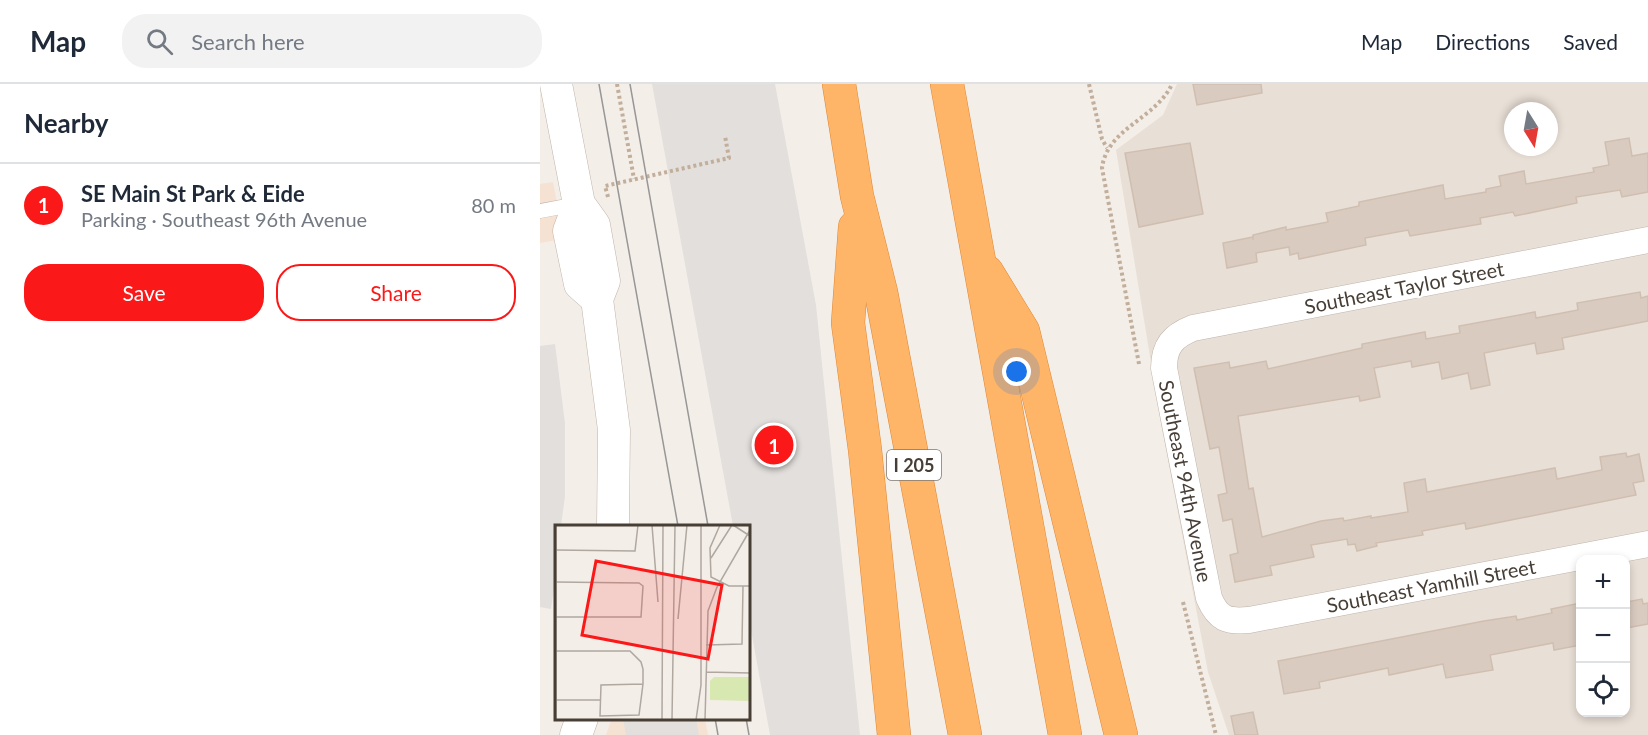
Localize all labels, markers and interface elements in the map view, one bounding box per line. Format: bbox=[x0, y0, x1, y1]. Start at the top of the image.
search box bbox=[122, 14, 542, 68]
text: Map bbox=[30, 24, 86, 58]
icon: search bbox=[143, 25, 176, 58]
text: Search here bbox=[191, 28, 305, 55]
text: Map bbox=[1361, 29, 1402, 54]
text: Directions bbox=[1435, 29, 1530, 54]
text: Saved bbox=[1563, 29, 1618, 54]
north arrow bbox=[1504, 102, 1558, 156]
text: Nearby bbox=[24, 107, 109, 139]
text: SE Main St Park & Eide bbox=[81, 180, 305, 207]
text: 1 bbox=[38, 193, 49, 217]
text: 80 m bbox=[471, 193, 516, 217]
text: Parking · Southeast 96th Avenue bbox=[81, 207, 367, 231]
street label: Southeast Taylor Street bbox=[1302, 256, 1506, 318]
button: Save bbox=[24, 264, 264, 321]
button: Share bbox=[276, 264, 516, 321]
your location bbox=[1002, 357, 1031, 386]
street label: Southeast 94th Avenue bbox=[1155, 378, 1218, 584]
pin: 1 bbox=[754, 422, 794, 468]
road number: I 205 bbox=[887, 450, 941, 480]
inset map bbox=[555, 525, 750, 720]
street label: Southeast Yamhill Street bbox=[1324, 554, 1537, 617]
map controls bbox=[1576, 555, 1630, 717]
button: + bbox=[1576, 555, 1630, 609]
button: − bbox=[1576, 609, 1630, 663]
button: locate bbox=[1576, 663, 1630, 717]

